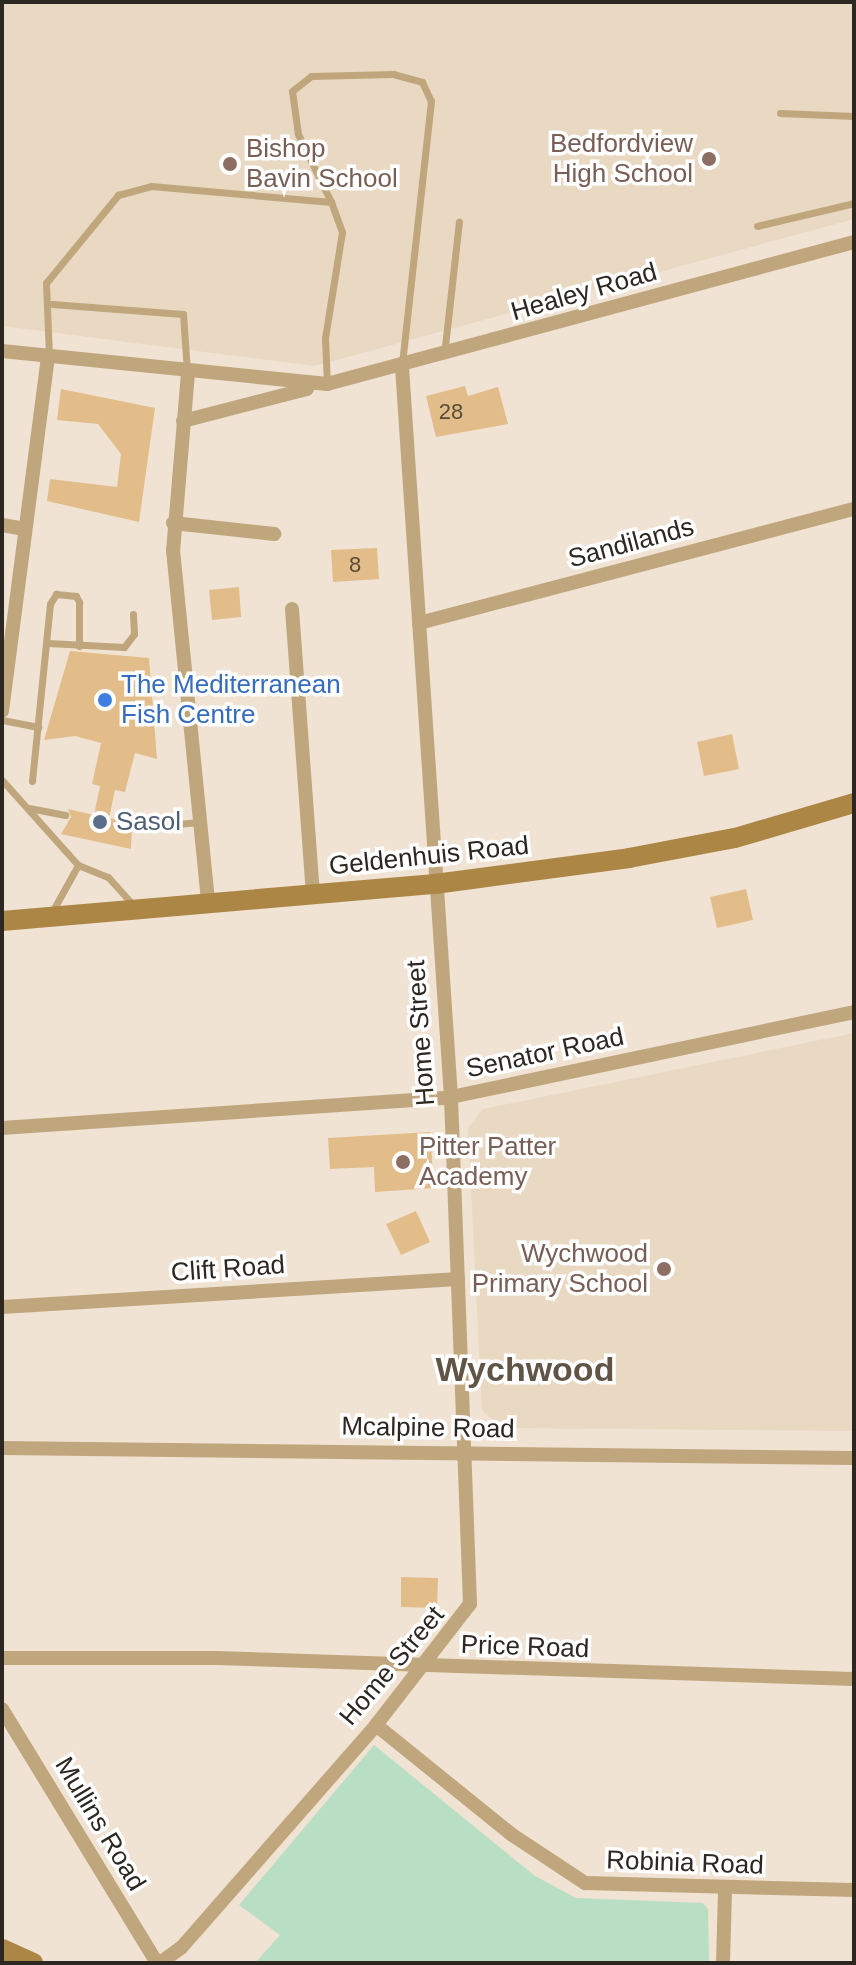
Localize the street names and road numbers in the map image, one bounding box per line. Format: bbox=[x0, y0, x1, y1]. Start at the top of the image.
street label: Healey Road bbox=[507, 256, 661, 328]
street label: Sandilands bbox=[565, 511, 697, 575]
street label: Geldenhuis Road bbox=[327, 830, 531, 882]
street label: Home Street bbox=[400, 959, 442, 1107]
street label: Senator Road bbox=[463, 1021, 627, 1085]
street label: Clift Road bbox=[170, 1249, 286, 1289]
street label: Mcalpine Road bbox=[341, 1411, 515, 1445]
street label: Home Street bbox=[333, 1600, 451, 1732]
street label: Price Road bbox=[460, 1629, 590, 1665]
street label: Mullins Road bbox=[48, 1752, 152, 1896]
street label: Robinia Road bbox=[606, 1845, 764, 1881]

